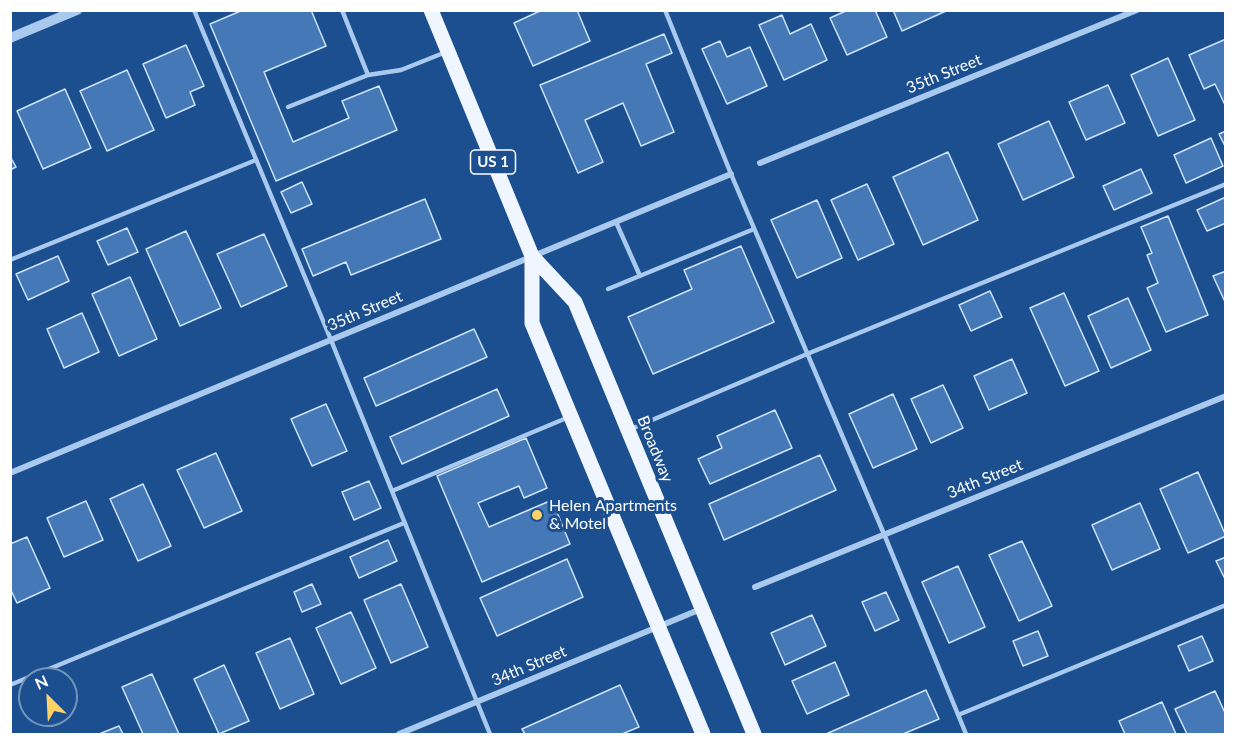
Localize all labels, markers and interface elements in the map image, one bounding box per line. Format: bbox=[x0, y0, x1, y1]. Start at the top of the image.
street label: 35th Street bbox=[904, 50, 984, 98]
road number: US 1 bbox=[470, 150, 516, 174]
street label: 35th Street bbox=[325, 287, 405, 335]
street label: Broadway bbox=[633, 413, 677, 485]
street label: 34th Street bbox=[945, 455, 1025, 503]
place label: Helen Apartments & Motel bbox=[549, 496, 677, 534]
marker: Helen Apartments & Motel bbox=[530, 508, 544, 522]
street label: 34th Street bbox=[489, 642, 569, 690]
north arrow bbox=[18, 667, 78, 727]
text: N bbox=[32, 671, 51, 693]

